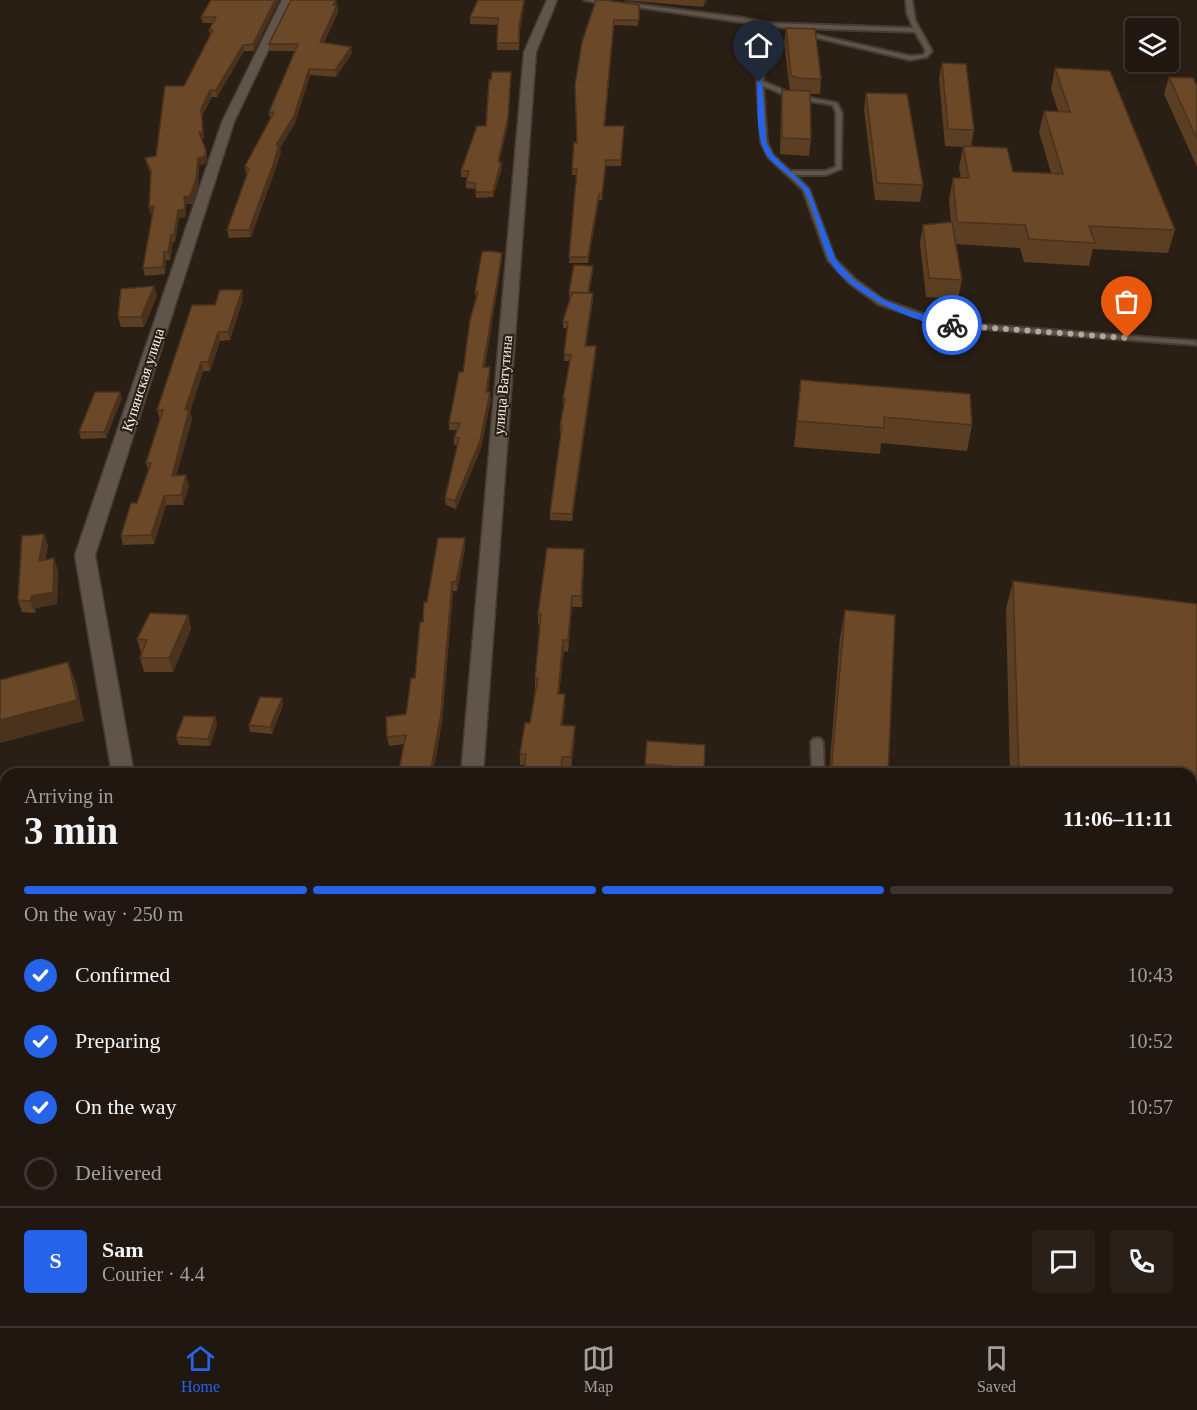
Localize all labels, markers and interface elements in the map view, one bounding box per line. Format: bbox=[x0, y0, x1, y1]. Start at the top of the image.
map controls bbox=[1125, 18, 1179, 72]
button: layers bbox=[1125, 18, 1179, 72]
pin bbox=[733, 20, 784, 82]
icon: home bbox=[742, 29, 775, 62]
pin bbox=[1101, 276, 1152, 338]
icon: bag bbox=[1110, 285, 1143, 318]
courier bbox=[922, 295, 982, 355]
icon: bike bbox=[936, 309, 969, 342]
street label: Купянская улица bbox=[119, 326, 167, 434]
street label: улица Ватутина bbox=[491, 334, 515, 436]
text: Arriving in bbox=[24, 785, 113, 807]
text: 11:06–11:11 bbox=[1063, 806, 1173, 831]
text: 3 min bbox=[24, 809, 118, 852]
text: On the way · 250 m bbox=[24, 903, 183, 925]
icon: check bbox=[24, 959, 57, 992]
text: Confirmed bbox=[75, 962, 170, 987]
text: 10:43 bbox=[1127, 964, 1173, 986]
icon: check bbox=[24, 1025, 57, 1058]
text: Preparing bbox=[75, 1028, 161, 1053]
text: 10:52 bbox=[1127, 1030, 1173, 1052]
icon: check bbox=[24, 1091, 57, 1124]
text: On the way bbox=[75, 1094, 176, 1119]
text: 10:57 bbox=[1127, 1096, 1173, 1118]
text: Delivered bbox=[75, 1160, 162, 1185]
button: chat bbox=[1032, 1230, 1095, 1293]
button: phone bbox=[1110, 1230, 1173, 1293]
text: Sam bbox=[102, 1237, 144, 1262]
text: S bbox=[49, 1248, 62, 1273]
text: Courier · 4.4 bbox=[102, 1263, 205, 1285]
tab: Home bbox=[181, 1342, 220, 1396]
tab: Map bbox=[582, 1342, 615, 1396]
tab: Saved bbox=[977, 1342, 1016, 1396]

